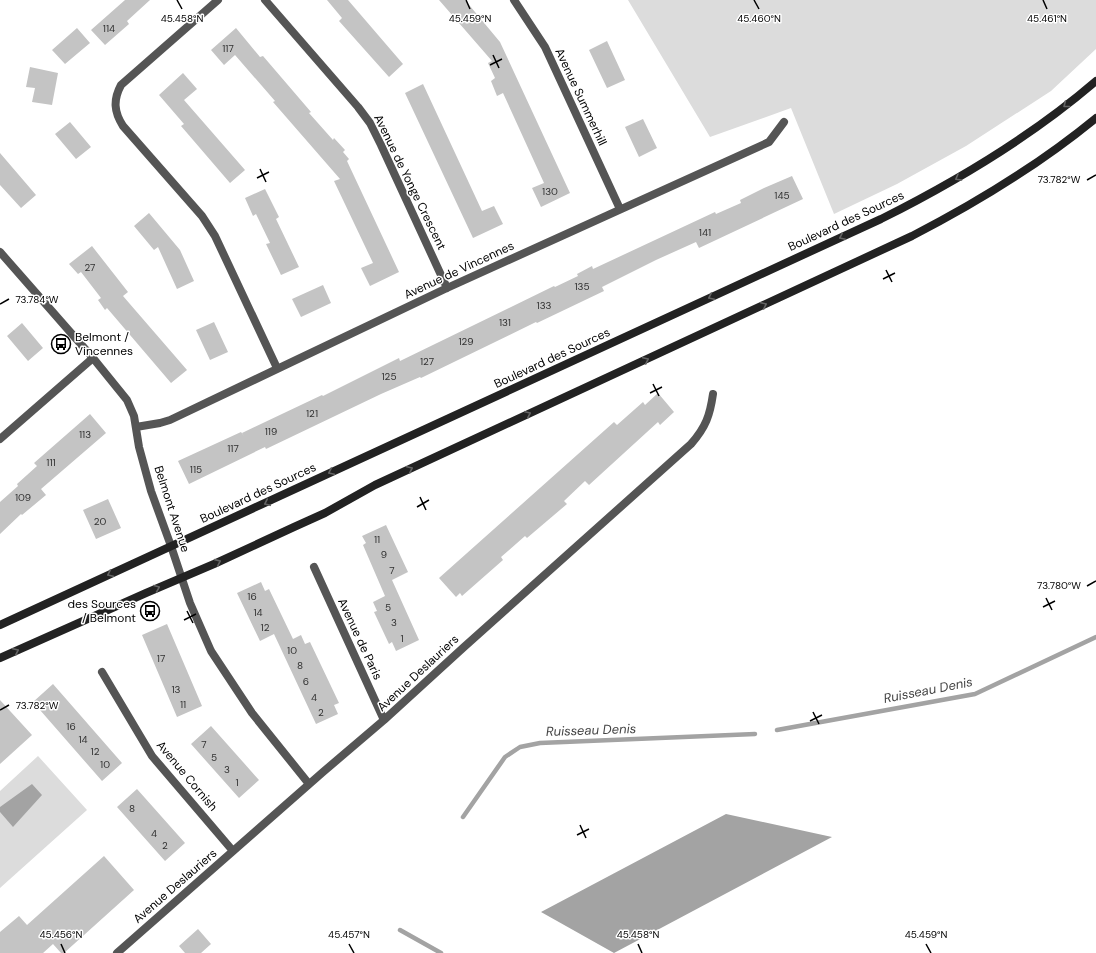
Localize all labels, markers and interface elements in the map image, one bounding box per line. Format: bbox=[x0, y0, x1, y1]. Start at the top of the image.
text: 45.458°N bbox=[161, 12, 203, 25]
text: 45.459°N bbox=[449, 12, 491, 25]
text: 45.460°N bbox=[737, 12, 781, 25]
text: 45.461°N bbox=[1027, 12, 1067, 25]
house number: 114 bbox=[103, 22, 115, 35]
house number: 117 bbox=[222, 42, 234, 55]
street label: Avenue Summerhill bbox=[551, 46, 611, 148]
one-way arrow bbox=[1063, 101, 1070, 108]
street label: Avenue de Yonge Crescent bbox=[370, 112, 450, 253]
text: 73.782°W bbox=[1038, 173, 1081, 186]
one-way arrow bbox=[955, 174, 962, 181]
house number: 130 bbox=[542, 185, 558, 198]
street label: Boulevard des Sources bbox=[785, 187, 907, 255]
house number: 145 bbox=[774, 189, 790, 202]
house number: 141 bbox=[699, 226, 711, 239]
one-way arrow bbox=[839, 232, 846, 240]
street label: Avenue de Vincennes bbox=[401, 237, 517, 303]
house number: 27 bbox=[85, 261, 95, 274]
house number: 135 bbox=[574, 280, 590, 293]
one-way arrow bbox=[708, 292, 716, 300]
text: 73.784°W bbox=[15, 293, 59, 306]
house number: 133 bbox=[537, 299, 552, 312]
one-way arrow bbox=[760, 302, 767, 310]
house number: 131 bbox=[499, 316, 511, 329]
street label: Boulevard des Sources bbox=[491, 324, 613, 392]
place label: Belmont / Vincennes bbox=[75, 329, 133, 359]
bus stop icon: Belmont / Vincennes bbox=[50, 333, 72, 355]
house number: 129 bbox=[458, 335, 474, 348]
house number: 127 bbox=[420, 355, 434, 368]
one-way arrow bbox=[642, 356, 649, 364]
house number: 125 bbox=[382, 370, 396, 383]
house number: 121 bbox=[306, 407, 318, 420]
one-way arrow bbox=[524, 411, 531, 419]
house number: 119 bbox=[265, 425, 277, 438]
house number: 113 bbox=[79, 428, 91, 441]
house number: 117 bbox=[227, 442, 239, 455]
house number: 111 bbox=[46, 456, 56, 469]
street label: Boulevard des Sources bbox=[197, 459, 319, 527]
house number: 115 bbox=[190, 463, 202, 476]
street label: Belmont Avenue bbox=[150, 464, 194, 554]
one-way arrow bbox=[406, 465, 413, 473]
one-way arrow bbox=[328, 467, 336, 475]
house number: 109 bbox=[15, 491, 31, 504]
one-way arrow bbox=[263, 498, 270, 506]
house number: 20 bbox=[94, 515, 106, 528]
house number: 11 bbox=[374, 533, 380, 546]
house number: 9 bbox=[381, 548, 387, 561]
one-way arrow bbox=[214, 559, 221, 567]
house number: 7 bbox=[389, 564, 395, 577]
one-way arrow bbox=[107, 569, 115, 577]
text: 73.780°W bbox=[1037, 579, 1081, 592]
one-way arrow bbox=[152, 585, 160, 593]
house number: 16 bbox=[247, 590, 257, 603]
place label: des Sources / Belmont bbox=[68, 596, 136, 626]
street label: Avenue de Paris bbox=[334, 596, 386, 682]
bus stop icon: des Sources / Belmont bbox=[139, 600, 161, 622]
house number: 5 bbox=[385, 601, 391, 614]
house number: 14 bbox=[253, 606, 263, 619]
house number: 3 bbox=[391, 616, 397, 629]
house number: 12 bbox=[261, 621, 270, 634]
street label: Avenue Deslauriers bbox=[374, 631, 462, 715]
house number: 1 bbox=[400, 632, 404, 645]
house number: 10 bbox=[287, 644, 297, 657]
one-way arrow bbox=[11, 648, 19, 656]
house number: 17 bbox=[157, 652, 165, 665]
house number: 8 bbox=[297, 659, 303, 672]
water label: Ruisseau Denis bbox=[882, 673, 974, 707]
house number: 6 bbox=[303, 675, 309, 688]
house number: 13 bbox=[171, 683, 181, 696]
house number: 4 bbox=[311, 691, 317, 704]
house number: 11 bbox=[180, 698, 186, 711]
text: 73.782°W bbox=[16, 699, 59, 712]
house number: 2 bbox=[318, 706, 324, 719]
house number: 16 bbox=[66, 720, 76, 733]
water label: Ruisseau Denis bbox=[545, 720, 637, 740]
house number: 14 bbox=[78, 733, 88, 746]
street label: Avenue Cornish bbox=[153, 738, 221, 814]
house number: 7 bbox=[201, 738, 207, 751]
house number: 12 bbox=[91, 745, 100, 758]
house number: 5 bbox=[211, 751, 217, 764]
house number: 10 bbox=[100, 758, 110, 771]
house number: 3 bbox=[224, 763, 230, 776]
house number: 1 bbox=[235, 776, 239, 789]
house number: 8 bbox=[129, 802, 135, 815]
house number: 4 bbox=[151, 827, 157, 840]
house number: 2 bbox=[162, 839, 168, 852]
street label: Avenue Deslauriers bbox=[130, 845, 220, 927]
text: 45.456°N bbox=[40, 928, 83, 941]
text: 45.457°N bbox=[328, 928, 370, 941]
text: 45.458°N bbox=[617, 928, 659, 941]
text: 45.459°N bbox=[905, 928, 947, 941]

